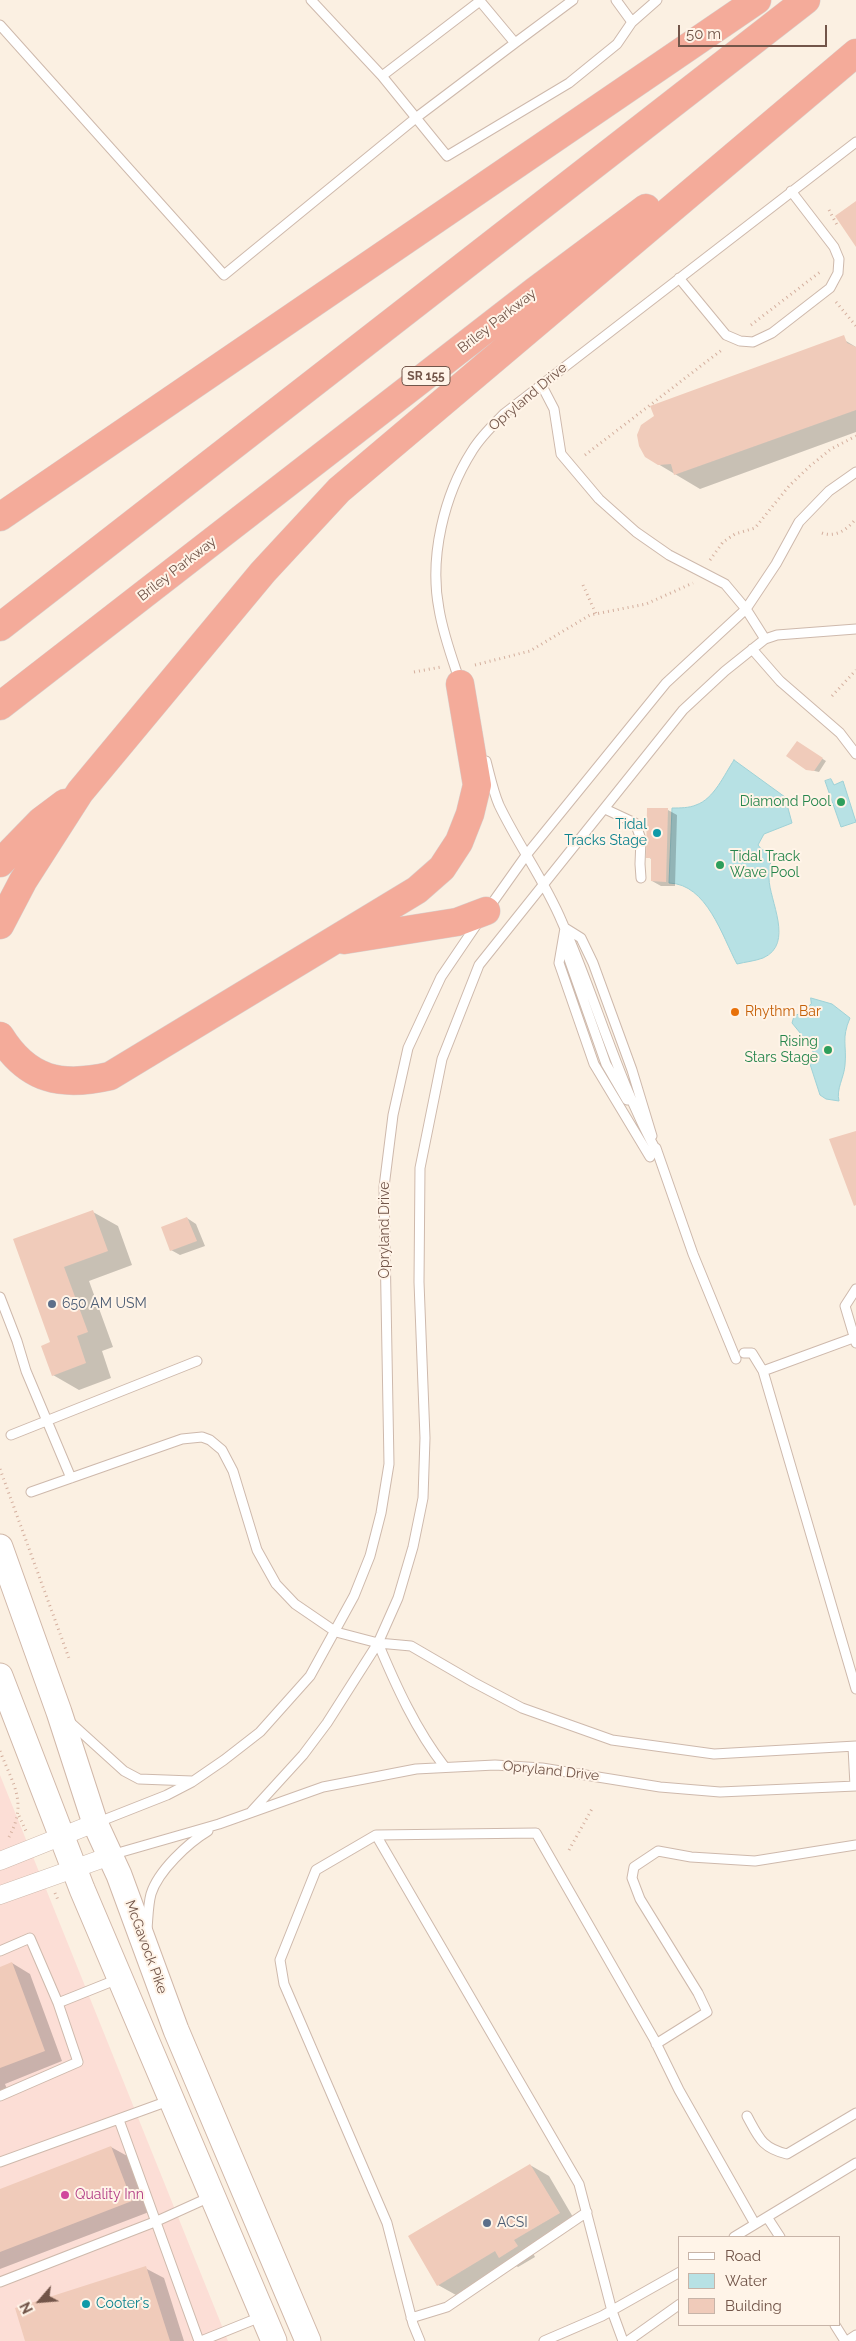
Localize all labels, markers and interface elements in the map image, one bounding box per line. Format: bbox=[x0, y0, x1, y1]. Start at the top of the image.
scale bar bbox=[681, 15, 830, 47]
text: 50 m bbox=[686, 25, 721, 43]
street label: Briley Parkway bbox=[454, 285, 540, 357]
street label: Opryland Drive bbox=[485, 359, 571, 435]
road number: SR 155 bbox=[402, 366, 450, 386]
street label: Briley Parkway bbox=[134, 533, 220, 605]
place label: Diamond Pool bbox=[740, 794, 831, 810]
marker: Diamond Pool bbox=[835, 796, 847, 808]
place label: Tidal Tracks Stage bbox=[564, 817, 647, 850]
marker: Tidal Tracks Stage bbox=[651, 827, 663, 839]
place label: Tidal Track Wave Pool bbox=[730, 849, 800, 882]
marker: Tidal Track Wave Pool bbox=[714, 859, 726, 871]
place label: Rhythm Bar bbox=[745, 1004, 821, 1020]
marker: Rhythm Bar bbox=[729, 1006, 741, 1018]
place label: Rising Stars Stage bbox=[744, 1034, 818, 1066]
marker: Rising Stars Stage bbox=[822, 1044, 834, 1056]
street label: Opryland Drive bbox=[377, 1182, 393, 1278]
place label: 650 AM USM bbox=[62, 1296, 147, 1312]
marker: 650 AM USM bbox=[46, 1298, 58, 1310]
street label: Opryland Drive bbox=[502, 1758, 600, 1784]
street label: McGavock Pike bbox=[121, 1898, 171, 1996]
place label: Quality Inn bbox=[75, 2187, 144, 2203]
marker: Quality Inn bbox=[59, 2189, 71, 2201]
place label: ACSI bbox=[497, 2215, 528, 2231]
marker: ACSI bbox=[481, 2217, 493, 2229]
legend bbox=[678, 2236, 841, 2326]
text: Road bbox=[725, 2247, 761, 2265]
text: Water bbox=[725, 2272, 767, 2290]
north arrow bbox=[15, 2276, 65, 2326]
place label: Cooter's bbox=[96, 2296, 149, 2312]
text: Building bbox=[725, 2297, 782, 2315]
marker: Cooter's bbox=[80, 2298, 92, 2310]
text: N bbox=[17, 2299, 36, 2316]

